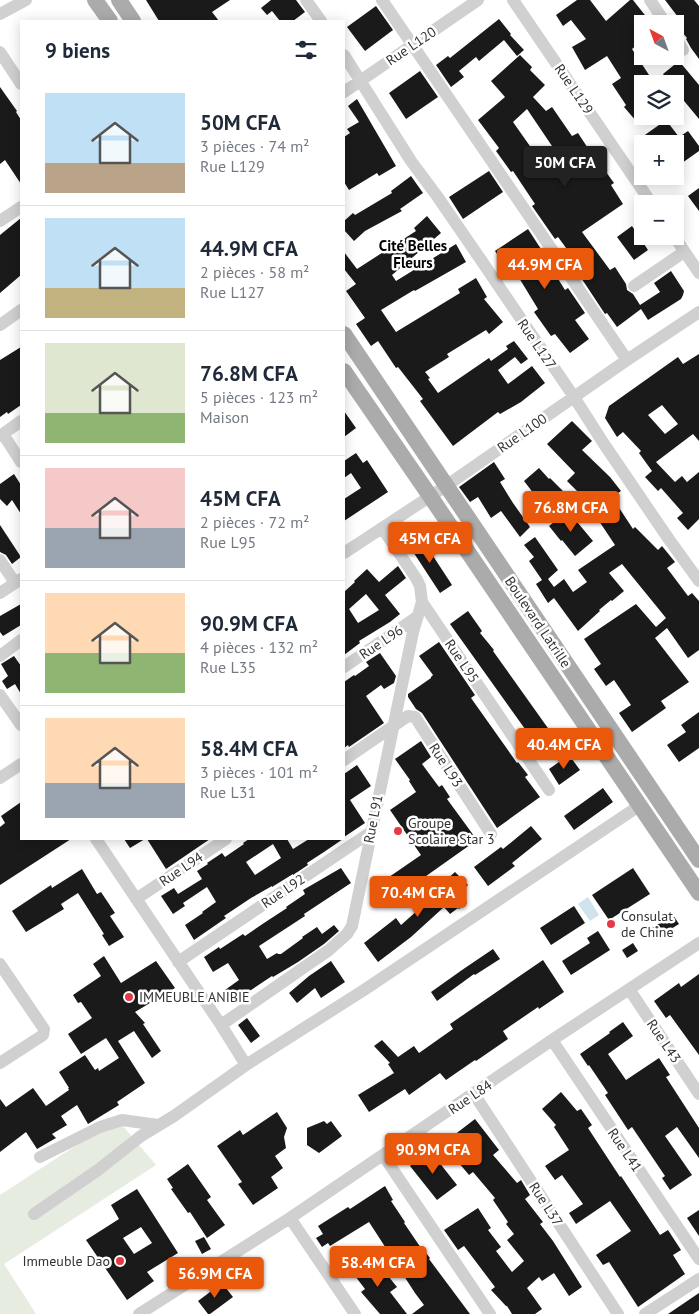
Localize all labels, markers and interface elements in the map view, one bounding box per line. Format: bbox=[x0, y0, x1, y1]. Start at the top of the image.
north arrow bbox=[634, 15, 684, 65]
map controls bbox=[634, 15, 684, 245]
street label: Rue L120 bbox=[382, 22, 440, 69]
icon: filters bbox=[292, 36, 320, 64]
text: 9 biens bbox=[45, 37, 110, 64]
street label: Rue L129 bbox=[551, 60, 597, 118]
button: layers bbox=[634, 75, 684, 125]
text: 50M CFA bbox=[200, 109, 281, 136]
icon: home bbox=[85, 113, 145, 173]
button: + bbox=[634, 135, 684, 185]
text: 3 pièces · 74 m² bbox=[200, 136, 309, 156]
pin: 50M CFA bbox=[519, 146, 611, 188]
text: 50M CFA bbox=[534, 152, 596, 172]
text: Rue L129 bbox=[200, 156, 265, 176]
button: − bbox=[634, 195, 684, 245]
text: 44.9M CFA bbox=[200, 235, 298, 262]
district label: Cité Belles Fleurs bbox=[379, 236, 447, 272]
icon: home bbox=[85, 238, 145, 298]
pin: 44.9M CFA bbox=[488, 248, 602, 290]
text: 44.9M CFA bbox=[508, 254, 582, 274]
text: 2 pièces · 58 m² bbox=[200, 262, 309, 282]
text: Rue L127 bbox=[200, 282, 265, 302]
street label: Rue L127 bbox=[514, 315, 560, 373]
text: 76.8M CFA bbox=[200, 360, 298, 387]
icon: home bbox=[85, 363, 145, 423]
text: 5 pièces · 123 m² bbox=[200, 387, 318, 407]
text: Maison bbox=[200, 407, 249, 427]
street label: Rue L100 bbox=[494, 409, 551, 457]
text: 45M CFA bbox=[200, 485, 281, 512]
icon: home bbox=[85, 488, 145, 548]
pin: 76.8M CFA bbox=[514, 490, 628, 533]
text: 76.8M CFA bbox=[534, 497, 608, 517]
text: 2 pièces · 72 m² bbox=[200, 512, 309, 532]
pin: 45M CFA bbox=[384, 522, 476, 564]
text: 45M CFA bbox=[399, 528, 461, 548]
text: Rue L95 bbox=[200, 532, 256, 552]
street label: Boulevard Latrille bbox=[501, 573, 575, 671]
text: 90.9M CFA bbox=[200, 610, 298, 637]
icon: home bbox=[85, 613, 145, 673]
street label: Rue L96 bbox=[356, 621, 406, 663]
street label: Rue L95 bbox=[441, 636, 483, 686]
text: 4 pièces · 132 m² bbox=[200, 637, 318, 657]
text: Rue L35 bbox=[200, 657, 256, 677]
pin: 40.4M CFA bbox=[507, 728, 621, 770]
text: 40.4M CFA bbox=[527, 734, 601, 754]
text: 58.4M CFA bbox=[200, 735, 298, 762]
icon: home bbox=[85, 738, 145, 798]
street label: Rue L93 bbox=[425, 740, 467, 790]
text: 3 pièces · 101 m² bbox=[200, 762, 318, 782]
text: Rue L31 bbox=[200, 782, 256, 802]
street label: Rue L91 bbox=[359, 793, 387, 845]
place label: Groupe Scolaire Star 3 bbox=[408, 814, 495, 848]
marker: Groupe Scolaire Star 3 bbox=[392, 825, 404, 837]
street label: Rue L94 bbox=[156, 848, 207, 890]
street label: Rue L92 bbox=[258, 870, 308, 912]
pin: 70.4M CFA bbox=[361, 876, 475, 918]
text: 70.4M CFA bbox=[381, 882, 455, 902]
place label: Consulat de Chine bbox=[621, 907, 674, 941]
marker: Consulat de Chine bbox=[605, 918, 617, 930]
place label: IMMEUBLE ANIBIE bbox=[139, 988, 250, 1006]
marker: IMMEUBLE ANIBIE bbox=[123, 991, 135, 1003]
street label: Rue L43 bbox=[643, 1016, 685, 1066]
street label: Rue L84 bbox=[445, 1076, 496, 1118]
street label: Rue L41 bbox=[604, 1125, 646, 1175]
pin: 90.9M CFA bbox=[376, 1132, 490, 1175]
text: 90.9M CFA bbox=[396, 1139, 470, 1159]
street label: Rue L37 bbox=[525, 1179, 567, 1229]
pin: 58.4M CFA bbox=[321, 1246, 435, 1288]
place label: Immeuble Dao bbox=[22, 1252, 110, 1270]
text: 58.4M CFA bbox=[341, 1252, 415, 1272]
marker: Immeuble Dao bbox=[114, 1255, 126, 1267]
pin: 56.9M CFA bbox=[158, 1256, 272, 1299]
text: 56.9M CFA bbox=[178, 1263, 252, 1283]

